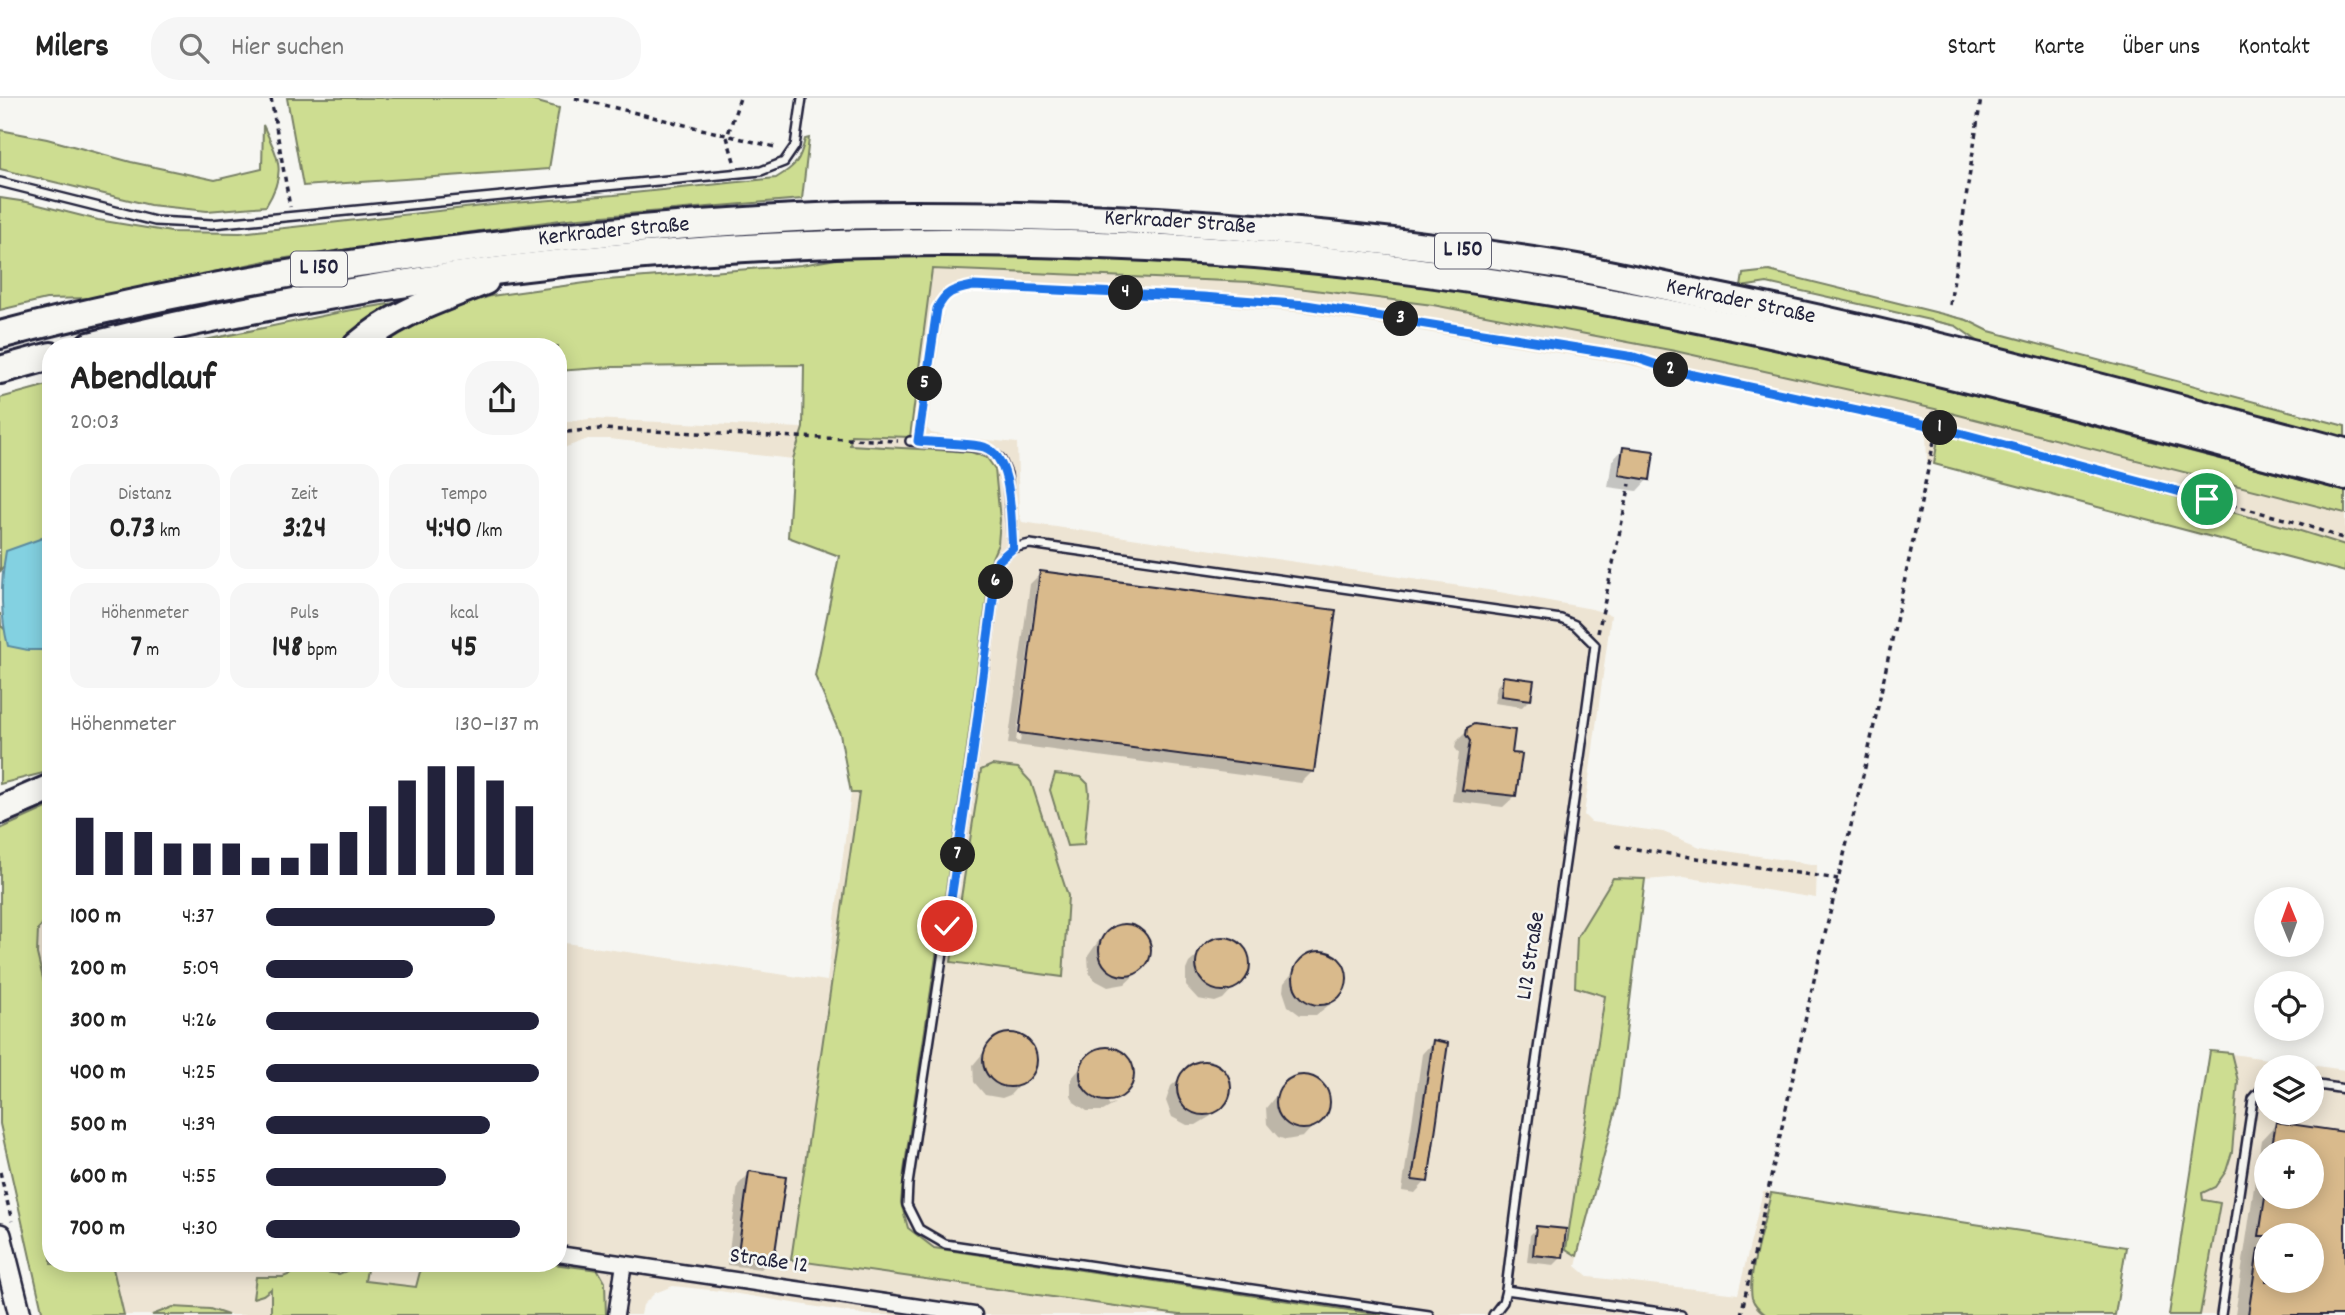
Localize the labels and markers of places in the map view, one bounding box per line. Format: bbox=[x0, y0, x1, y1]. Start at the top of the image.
pin: 4 bbox=[1108, 276, 1144, 310]
pin: 3 bbox=[1384, 302, 1418, 336]
pin: 2 bbox=[1654, 352, 1688, 388]
pin: 5 bbox=[908, 366, 942, 402]
pin: 1 bbox=[1923, 410, 1958, 446]
pin bbox=[2177, 469, 2237, 529]
pin: 6 bbox=[978, 564, 1014, 600]
pin: 7 bbox=[940, 838, 976, 872]
pin bbox=[917, 896, 977, 956]

